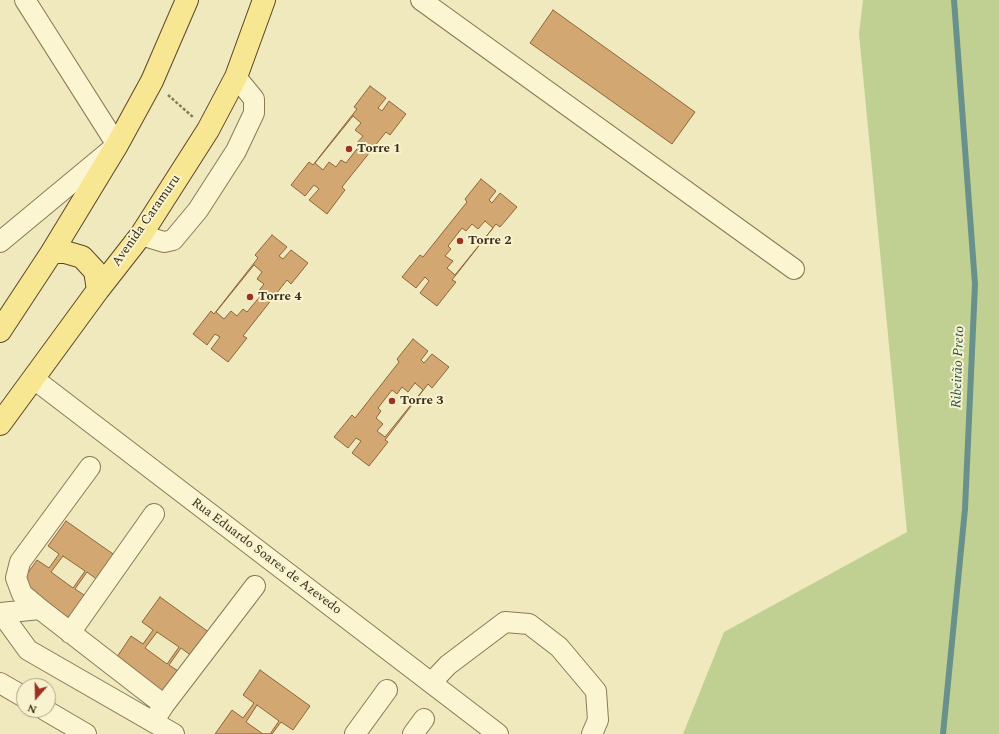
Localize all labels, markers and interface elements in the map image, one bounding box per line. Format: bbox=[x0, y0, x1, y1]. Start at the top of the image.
place label: Torre 1 bbox=[357, 141, 401, 157]
marker: Torre 1 bbox=[344, 144, 354, 154]
street label: Avenida Caramuru bbox=[109, 172, 185, 270]
place label: Torre 2 bbox=[468, 233, 512, 249]
marker: Torre 2 bbox=[455, 236, 465, 246]
place label: Torre 4 bbox=[258, 289, 302, 305]
marker: Torre 4 bbox=[245, 292, 255, 302]
water label: Ribeirão Preto bbox=[949, 325, 969, 409]
place label: Torre 3 bbox=[400, 393, 444, 409]
marker: Torre 3 bbox=[387, 396, 397, 406]
street label: Rua Eduardo Soares de Azevedo bbox=[188, 495, 344, 619]
north arrow bbox=[16, 678, 56, 718]
text: N bbox=[25, 699, 39, 718]

